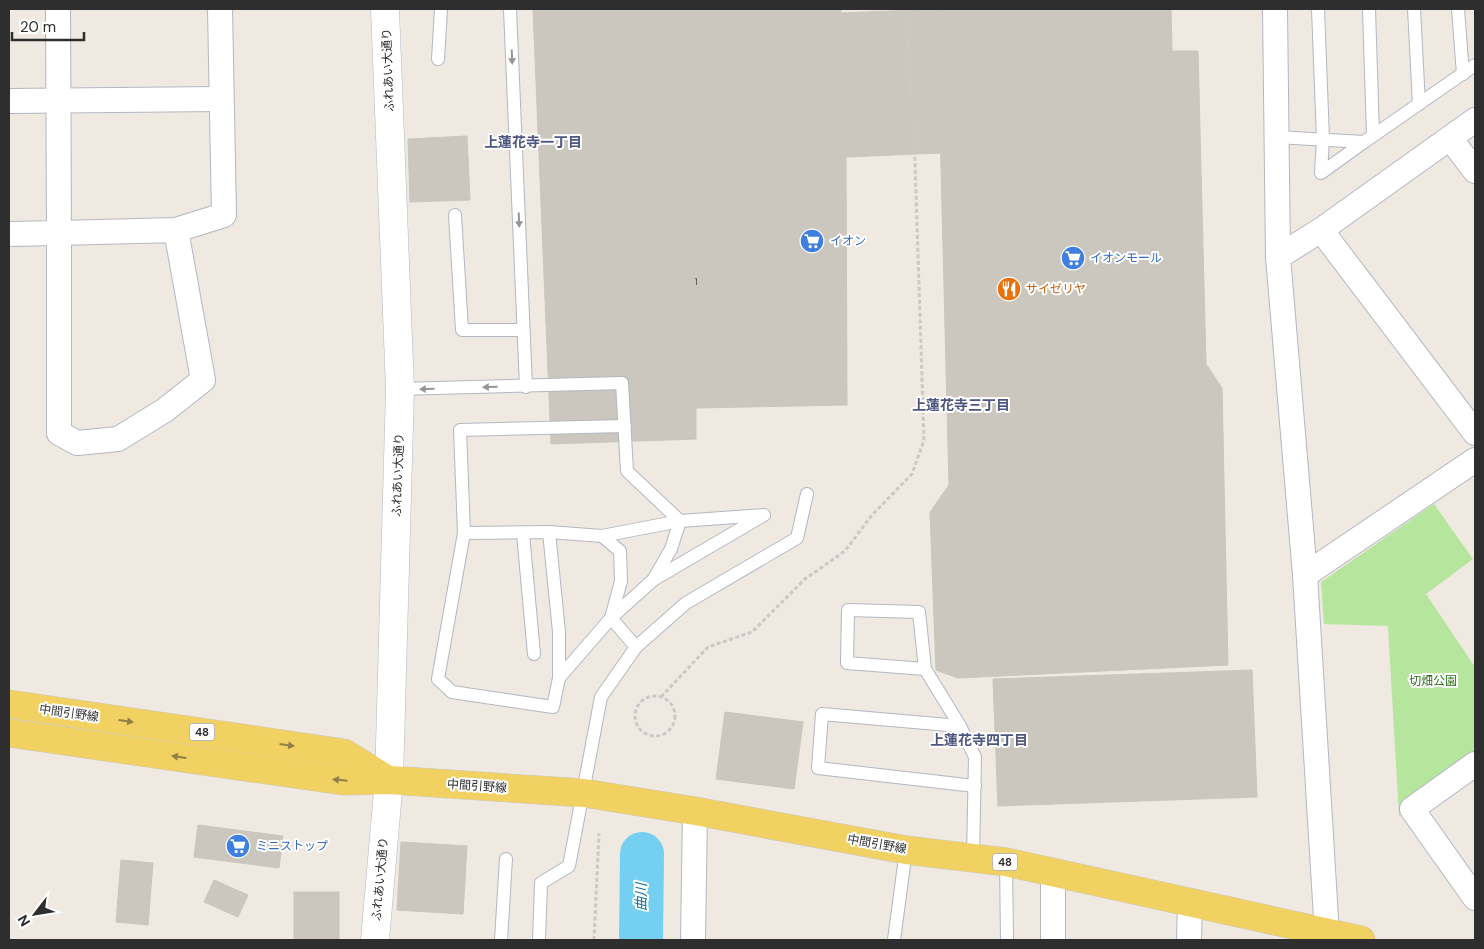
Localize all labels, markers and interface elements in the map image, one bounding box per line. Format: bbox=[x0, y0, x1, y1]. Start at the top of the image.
scale bar bbox=[12, 10, 85, 42]
text: 20 m bbox=[20, 17, 56, 37]
street label: ふれあい大通り bbox=[379, 28, 397, 112]
one-way arrow bbox=[508, 50, 516, 66]
district label: 上蓮花寺一丁目 bbox=[484, 133, 582, 151]
one-way arrow bbox=[515, 212, 523, 228]
supermarket icon: イオン bbox=[799, 228, 825, 254]
place label: イオン bbox=[830, 233, 866, 249]
supermarket icon: イオンモール bbox=[1060, 245, 1086, 271]
place label: イオンモール bbox=[1090, 250, 1162, 266]
house number: 1 bbox=[694, 275, 698, 288]
restaurant icon: サイゼリヤ bbox=[996, 276, 1022, 302]
place label: サイゼリヤ bbox=[1026, 281, 1086, 297]
one-way arrow bbox=[482, 384, 498, 392]
one-way arrow bbox=[419, 385, 435, 393]
district label: 上蓮花寺三丁目 bbox=[912, 396, 1010, 414]
street label: ふれあい大通り bbox=[389, 433, 407, 517]
park label: 切畑公園 bbox=[1409, 673, 1457, 689]
street label: 中間引野線 bbox=[38, 701, 100, 725]
one-way arrow bbox=[119, 717, 135, 725]
road number: 48 bbox=[190, 724, 214, 740]
district label: 上蓮花寺四丁目 bbox=[930, 731, 1028, 749]
one-way arrow bbox=[279, 741, 295, 749]
one-way arrow bbox=[171, 753, 187, 761]
one-way arrow bbox=[332, 776, 348, 784]
street label: 中間引野線 bbox=[447, 776, 507, 796]
street label: 中間引野線 bbox=[846, 831, 908, 857]
supermarket icon: ミニストップ bbox=[225, 833, 251, 859]
street label: ふれあい大通り bbox=[368, 836, 392, 922]
place label: ミニストップ bbox=[256, 838, 328, 854]
road number: 48 bbox=[992, 854, 1018, 870]
water label: 曲川 bbox=[632, 881, 650, 911]
north arrow bbox=[10, 889, 60, 939]
text: N bbox=[14, 912, 34, 930]

